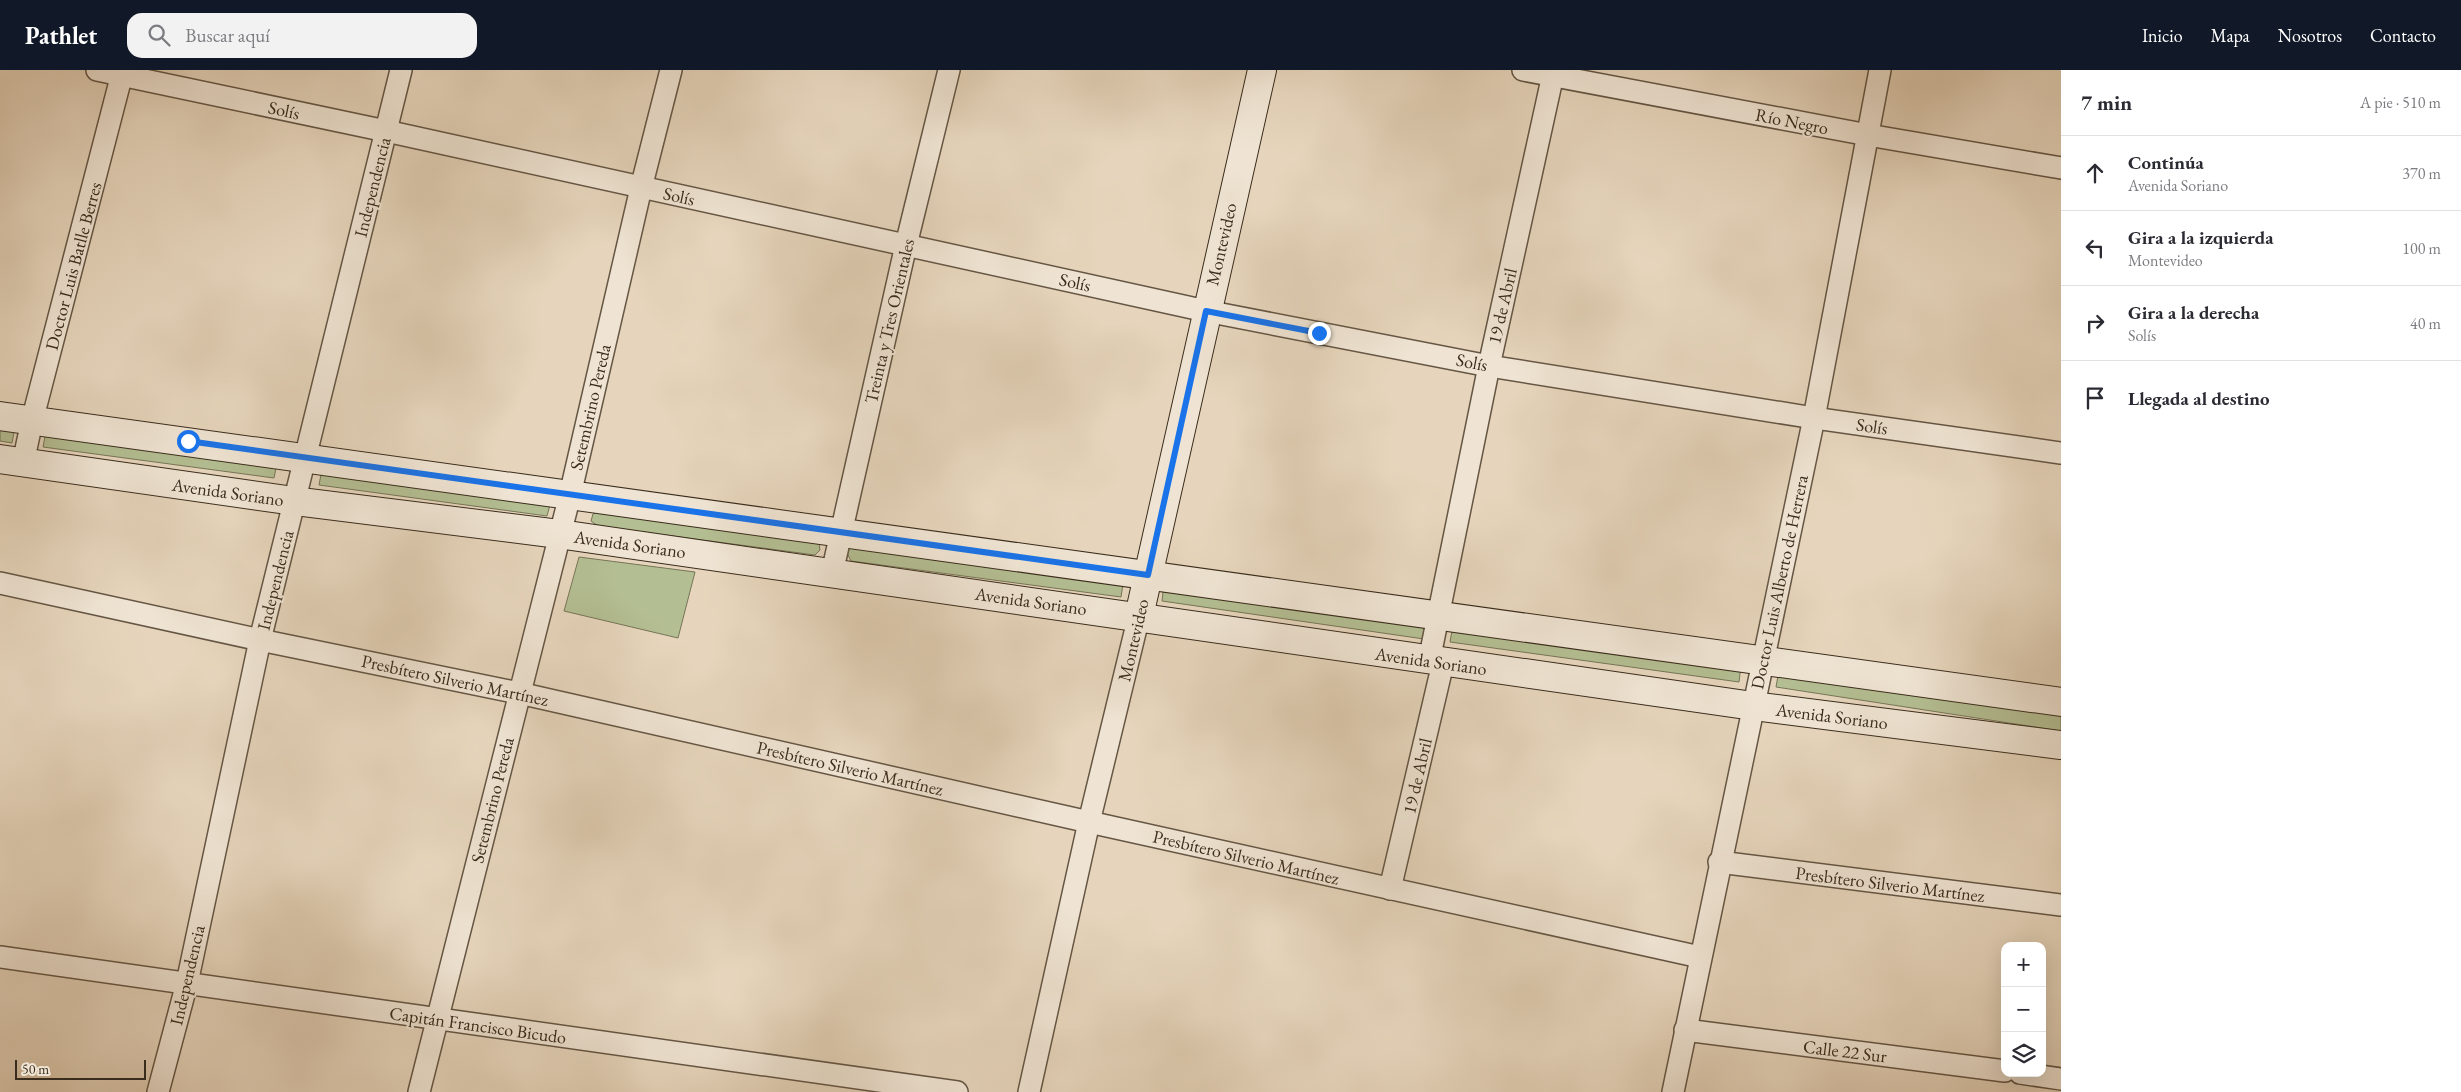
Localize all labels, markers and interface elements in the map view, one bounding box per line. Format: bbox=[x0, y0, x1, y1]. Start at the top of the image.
search box bbox=[127, 13, 477, 58]
text: Pathlet bbox=[25, 20, 97, 51]
icon: search bbox=[145, 21, 173, 49]
text: Buscar aquí bbox=[185, 23, 270, 48]
text: Inicio bbox=[2142, 24, 2183, 47]
text: Mapa bbox=[2211, 24, 2250, 47]
text: Nosotros bbox=[2278, 24, 2342, 47]
text: Contacto bbox=[2370, 24, 2436, 47]
text: 7 min bbox=[2081, 89, 2132, 116]
text: A pie · 510 m bbox=[2360, 92, 2441, 113]
street label: Solís bbox=[266, 95, 302, 125]
street label: Río Negro bbox=[1754, 103, 1830, 139]
street label: Independencia bbox=[348, 134, 396, 239]
text: Continúa bbox=[2128, 150, 2204, 175]
icon: ahead bbox=[2081, 159, 2109, 187]
text: 370 m bbox=[2402, 163, 2441, 184]
text: Avenida Soriano bbox=[2128, 175, 2228, 196]
street label: Doctor Luis Batlle Berres bbox=[40, 179, 107, 352]
street label: Solís bbox=[661, 181, 697, 211]
street label: Montevideo bbox=[1200, 200, 1242, 288]
text: Gira a la izquierda bbox=[2128, 225, 2274, 250]
icon: left bbox=[2081, 234, 2109, 262]
street label: Treinta y Tres Orientales bbox=[859, 236, 919, 406]
text: 100 m bbox=[2402, 238, 2441, 259]
text: Montevideo bbox=[2128, 250, 2203, 271]
street label: 19 de Abril bbox=[1482, 266, 1522, 346]
street label: Solís bbox=[1057, 267, 1093, 297]
text: Gira a la derecha bbox=[2128, 300, 2259, 325]
icon: right bbox=[2081, 309, 2109, 337]
text: 40 m bbox=[2410, 313, 2441, 334]
route end bbox=[1308, 322, 1331, 345]
text: Solís bbox=[2128, 325, 2156, 346]
street label: Setembrino Pereda bbox=[564, 341, 616, 472]
street label: Solís bbox=[1454, 348, 1490, 376]
icon: arrive bbox=[2081, 384, 2109, 412]
text: Llegada al destino bbox=[2128, 386, 2270, 411]
street label: Solís bbox=[1855, 412, 1889, 440]
route start bbox=[177, 430, 200, 453]
street label: Doctor Luis Alberto de Herrera bbox=[1745, 472, 1813, 691]
street label: Avenida Soriano bbox=[170, 473, 286, 511]
street label: Avenida Soriano bbox=[572, 525, 688, 563]
street label: Independencia bbox=[251, 527, 299, 632]
street label: Avenida Soriano bbox=[973, 582, 1089, 620]
street label: Montevideo bbox=[1112, 596, 1154, 684]
street label: Avenida Soriano bbox=[1373, 642, 1489, 680]
street label: Presbítero Silverio Martínez bbox=[359, 649, 551, 711]
street label: Avenida Soriano bbox=[1774, 698, 1889, 734]
street label: Setembrino Pereda bbox=[465, 734, 519, 865]
street label: Presbítero Silverio Martínez bbox=[755, 735, 946, 801]
street label: 19 de Abril bbox=[1397, 736, 1437, 816]
street label: Presbítero Silverio Martínez bbox=[1151, 824, 1342, 890]
street label: Presbítero Silverio Martínez bbox=[1794, 861, 1986, 907]
street label: Independencia bbox=[164, 922, 210, 1027]
map controls bbox=[2001, 942, 2046, 1077]
button: + bbox=[2001, 942, 2046, 987]
button: − bbox=[2001, 987, 2046, 1032]
street label: Capitán Francisco Bicudo bbox=[388, 1001, 568, 1049]
button: layers bbox=[2001, 1032, 2046, 1077]
street label: Calle 22 Sur bbox=[1802, 1034, 1888, 1068]
scale bar bbox=[15, 1057, 146, 1080]
text: 50 m bbox=[22, 1060, 49, 1078]

